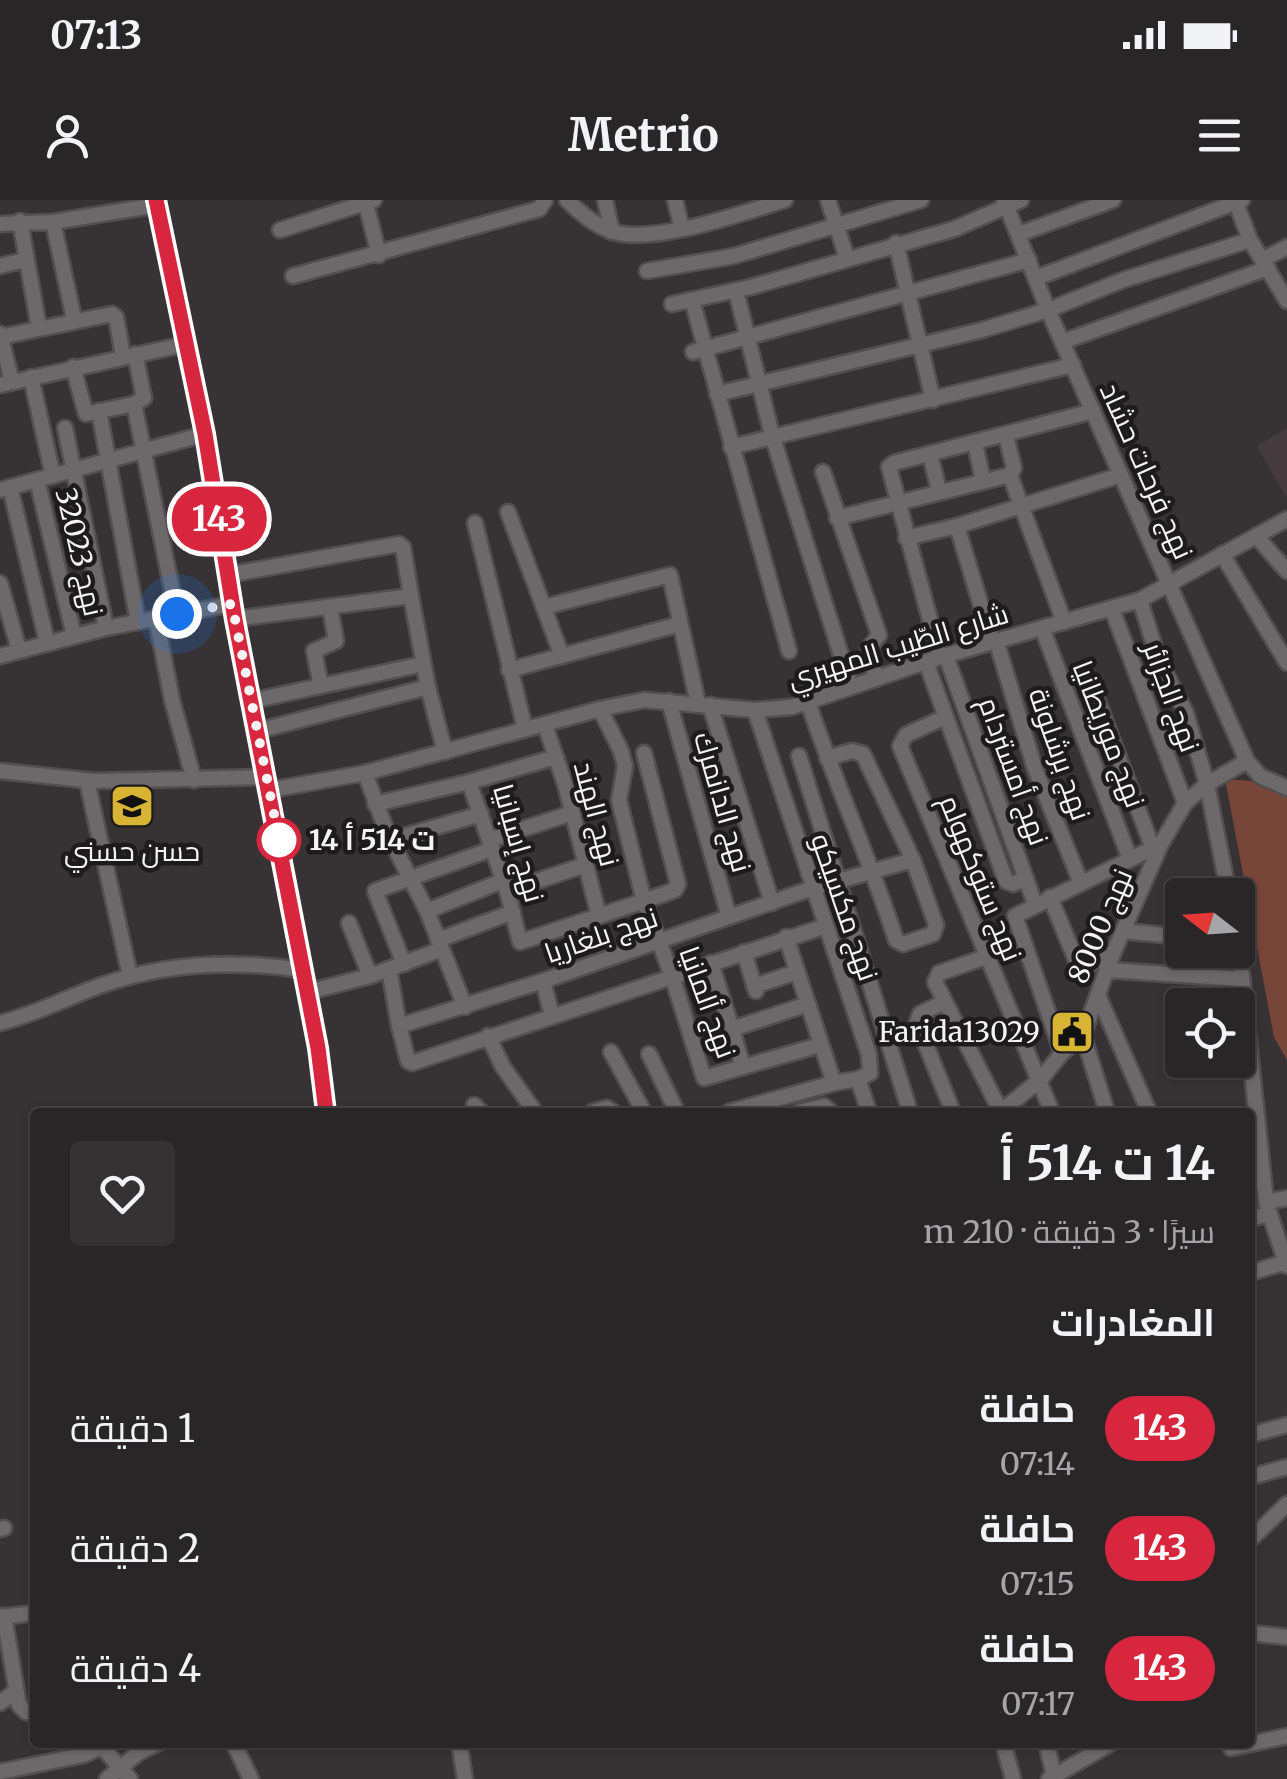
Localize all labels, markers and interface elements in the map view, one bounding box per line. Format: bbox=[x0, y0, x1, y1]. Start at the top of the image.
text: 07:13 bbox=[50, 12, 142, 59]
text: Metrio bbox=[568, 107, 719, 163]
icon: person bbox=[40, 108, 95, 163]
icon: menu bbox=[1192, 108, 1247, 163]
street label: نهج فرحات حشاد bbox=[1091, 377, 1202, 565]
street label: نهج 32023 bbox=[47, 484, 112, 620]
line badge: 143 bbox=[162, 486, 276, 552]
text: 143 bbox=[192, 497, 246, 541]
your location bbox=[152, 589, 202, 639]
street label: شارع الطّيب المهيري bbox=[783, 595, 1014, 701]
street label: نهج الجزائر bbox=[1134, 635, 1208, 757]
street label: نهج موريطانيا bbox=[1064, 655, 1154, 813]
street label: نهج برشلونة bbox=[1020, 683, 1099, 825]
street label: نهج أمستردام bbox=[969, 692, 1057, 851]
street label: نهج الدانمرك bbox=[685, 728, 760, 877]
street label: نهج الهند bbox=[565, 758, 628, 871]
street label: نهج إسبانيا bbox=[484, 780, 553, 907]
school or university icon: حسن حسني bbox=[109, 783, 155, 829]
street label: نهج ستوكهولم bbox=[929, 790, 1031, 967]
marker: 14 ت 514 أ bbox=[258, 819, 300, 861]
place label: 14 ت 514 أ bbox=[309, 822, 435, 858]
street label: نهج مكسيكو bbox=[802, 829, 887, 986]
place label: حسن حسني bbox=[64, 833, 200, 873]
street label: نهج 8000 bbox=[1060, 863, 1141, 989]
north arrow bbox=[1165, 878, 1255, 968]
map controls bbox=[1165, 878, 1255, 1078]
street label: نهج بلغاريا bbox=[540, 899, 663, 972]
street label: نهج ألمانيا bbox=[670, 941, 745, 1063]
button: locate bbox=[1165, 988, 1255, 1078]
public building icon: Farida13029 bbox=[1049, 1009, 1095, 1055]
place label: Farida13029 bbox=[878, 1014, 1040, 1050]
text: 14 ت 514 أ bbox=[999, 1133, 1215, 1193]
button: heart bbox=[70, 1141, 175, 1246]
text: سيرًا · 3 دقيقة · 210 m bbox=[923, 1212, 1215, 1252]
text: المغادرات bbox=[1052, 1299, 1215, 1346]
text: حافلة bbox=[979, 1385, 1075, 1432]
text: 1 دقيقة bbox=[70, 1405, 195, 1452]
text: 143 bbox=[1133, 1406, 1187, 1450]
text: 07:14 bbox=[999, 1444, 1075, 1484]
text: حافلة bbox=[979, 1505, 1075, 1552]
text: 2 دقيقة bbox=[70, 1525, 200, 1572]
text: 143 bbox=[1133, 1526, 1187, 1570]
text: 07:15 bbox=[1000, 1564, 1075, 1604]
text: حافلة bbox=[979, 1625, 1075, 1672]
text: 4 دقيقة bbox=[70, 1645, 201, 1692]
text: 143 bbox=[1133, 1646, 1187, 1690]
text: 07:17 bbox=[1001, 1684, 1075, 1724]

